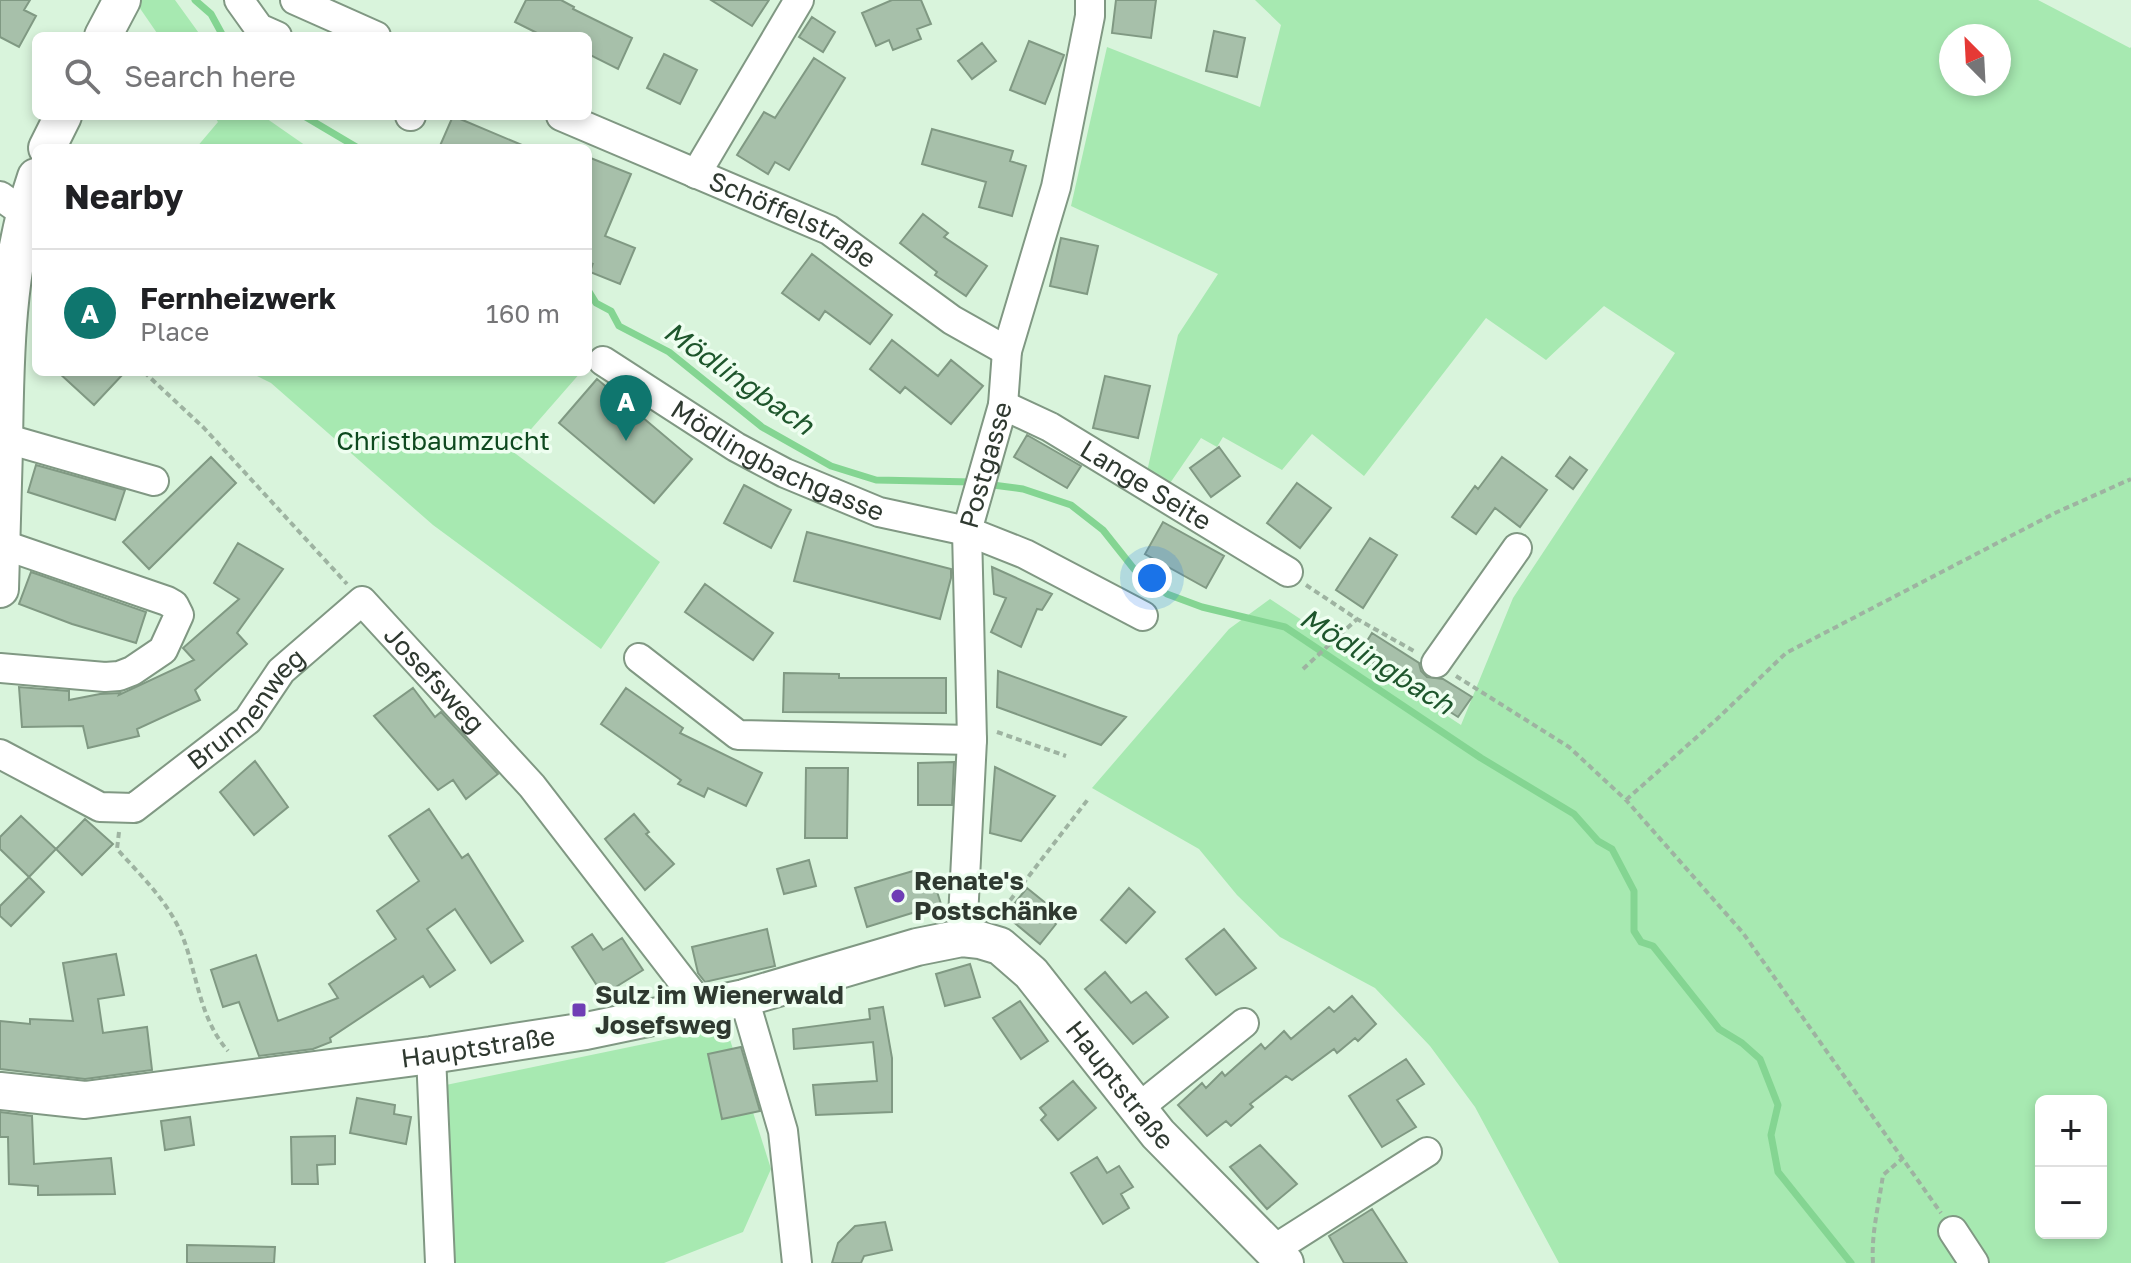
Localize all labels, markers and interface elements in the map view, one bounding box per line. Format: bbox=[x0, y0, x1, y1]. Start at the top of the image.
north arrow bbox=[1939, 24, 2011, 96]
search box bbox=[32, 32, 592, 120]
icon: search bbox=[60, 54, 104, 98]
text: Search here bbox=[124, 58, 296, 94]
street label: Schöffelstraße bbox=[704, 165, 882, 274]
text: Nearby bbox=[64, 176, 184, 216]
text: Fernheizwerk bbox=[140, 280, 336, 316]
text: A bbox=[81, 298, 99, 329]
text: 160 m bbox=[486, 298, 560, 329]
water label: Mödlingbach bbox=[658, 314, 822, 442]
text: Place bbox=[140, 316, 209, 347]
pin: A bbox=[600, 375, 652, 441]
street label: Mödlingbachgasse bbox=[666, 393, 889, 527]
street label: Postgasse bbox=[953, 398, 1018, 532]
park label: Christbaumzucht bbox=[336, 425, 550, 456]
street label: Lange Seite bbox=[1075, 433, 1217, 537]
your location bbox=[1132, 558, 1172, 598]
water label: Mödlingbach bbox=[1295, 600, 1462, 722]
street label: Josefsweg bbox=[378, 619, 491, 739]
street label: Brunnenweg bbox=[181, 641, 311, 776]
place label: Renate's Postschänke bbox=[914, 865, 1078, 926]
marker: Renate's Postschänke bbox=[889, 887, 907, 905]
place label: Sulz im Wienerwald Josefsweg bbox=[595, 979, 844, 1040]
marker: Sulz im Wienerwald Josefsweg bbox=[570, 1001, 588, 1019]
street label: Hauptstraße bbox=[1060, 1014, 1180, 1156]
street label: Hauptstraße bbox=[399, 1020, 557, 1074]
map controls bbox=[2035, 1095, 2107, 1239]
button: + bbox=[2035, 1095, 2107, 1167]
button: − bbox=[2035, 1167, 2107, 1239]

